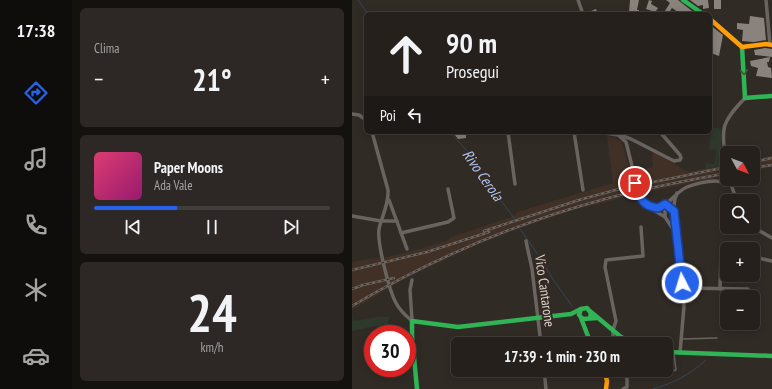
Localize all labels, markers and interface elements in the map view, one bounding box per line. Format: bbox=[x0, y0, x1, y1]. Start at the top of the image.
text: 17:38 bbox=[17, 19, 55, 42]
text: 90 m bbox=[446, 24, 497, 61]
icon: ahead bbox=[380, 28, 432, 80]
text: Clima bbox=[94, 40, 119, 57]
text: 21° bbox=[192, 60, 232, 99]
text: Prosegui bbox=[446, 60, 499, 83]
text: − bbox=[94, 65, 103, 93]
text: + bbox=[321, 65, 330, 93]
one-way arrow bbox=[739, 69, 748, 75]
icon: directions bbox=[22, 79, 50, 107]
icon: left bbox=[404, 104, 426, 126]
text: Poi bbox=[380, 106, 396, 125]
icon: music bbox=[22, 145, 50, 173]
water label: Rivo Cerola bbox=[458, 146, 508, 205]
north arrow bbox=[720, 146, 760, 186]
map controls bbox=[720, 146, 760, 330]
text: Paper Moons bbox=[154, 158, 223, 177]
pin bbox=[618, 166, 652, 200]
icon: arrive bbox=[624, 172, 646, 194]
text: Ada Vale bbox=[154, 177, 193, 194]
button: search bbox=[720, 194, 760, 234]
icon: phone bbox=[22, 211, 50, 239]
icon: previous bbox=[122, 216, 144, 238]
icon: pause bbox=[201, 216, 223, 238]
icon: next bbox=[280, 216, 302, 238]
button: + bbox=[720, 242, 760, 282]
street label: Vico Cantarone bbox=[531, 253, 559, 328]
position arrow bbox=[661, 262, 703, 304]
icon: climate bbox=[22, 276, 50, 304]
text: 24 bbox=[187, 279, 237, 346]
button: − bbox=[720, 290, 760, 330]
speed limit sign: 30 bbox=[364, 325, 416, 377]
text: km/h bbox=[200, 339, 224, 356]
icon: car bbox=[22, 342, 50, 370]
text: 17:39 · 1 min · 230 m bbox=[504, 347, 620, 366]

